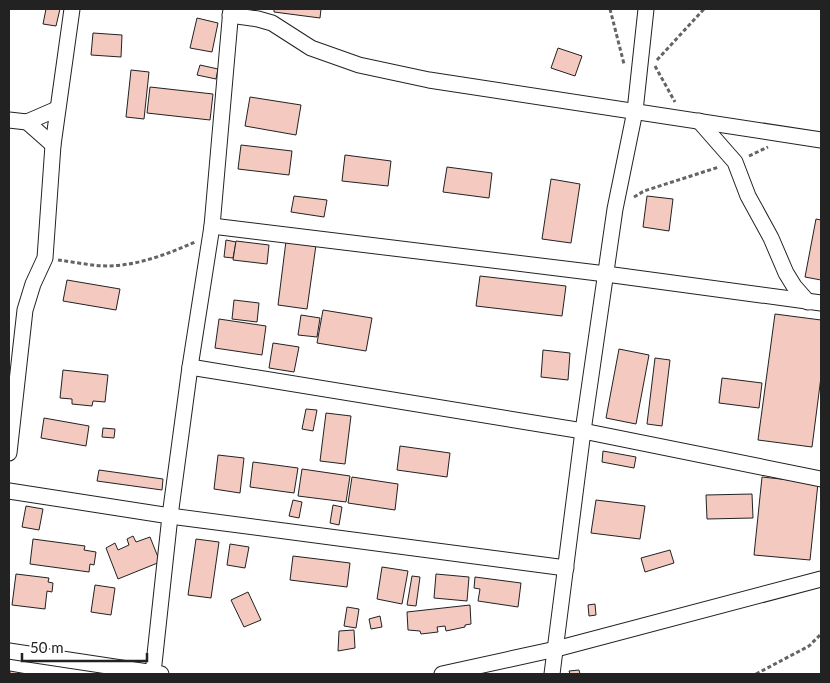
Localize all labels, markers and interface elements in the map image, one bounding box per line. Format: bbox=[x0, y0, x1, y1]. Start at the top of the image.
scale bar bbox=[22, 630, 148, 662]
text: 50 m bbox=[30, 638, 64, 656]

